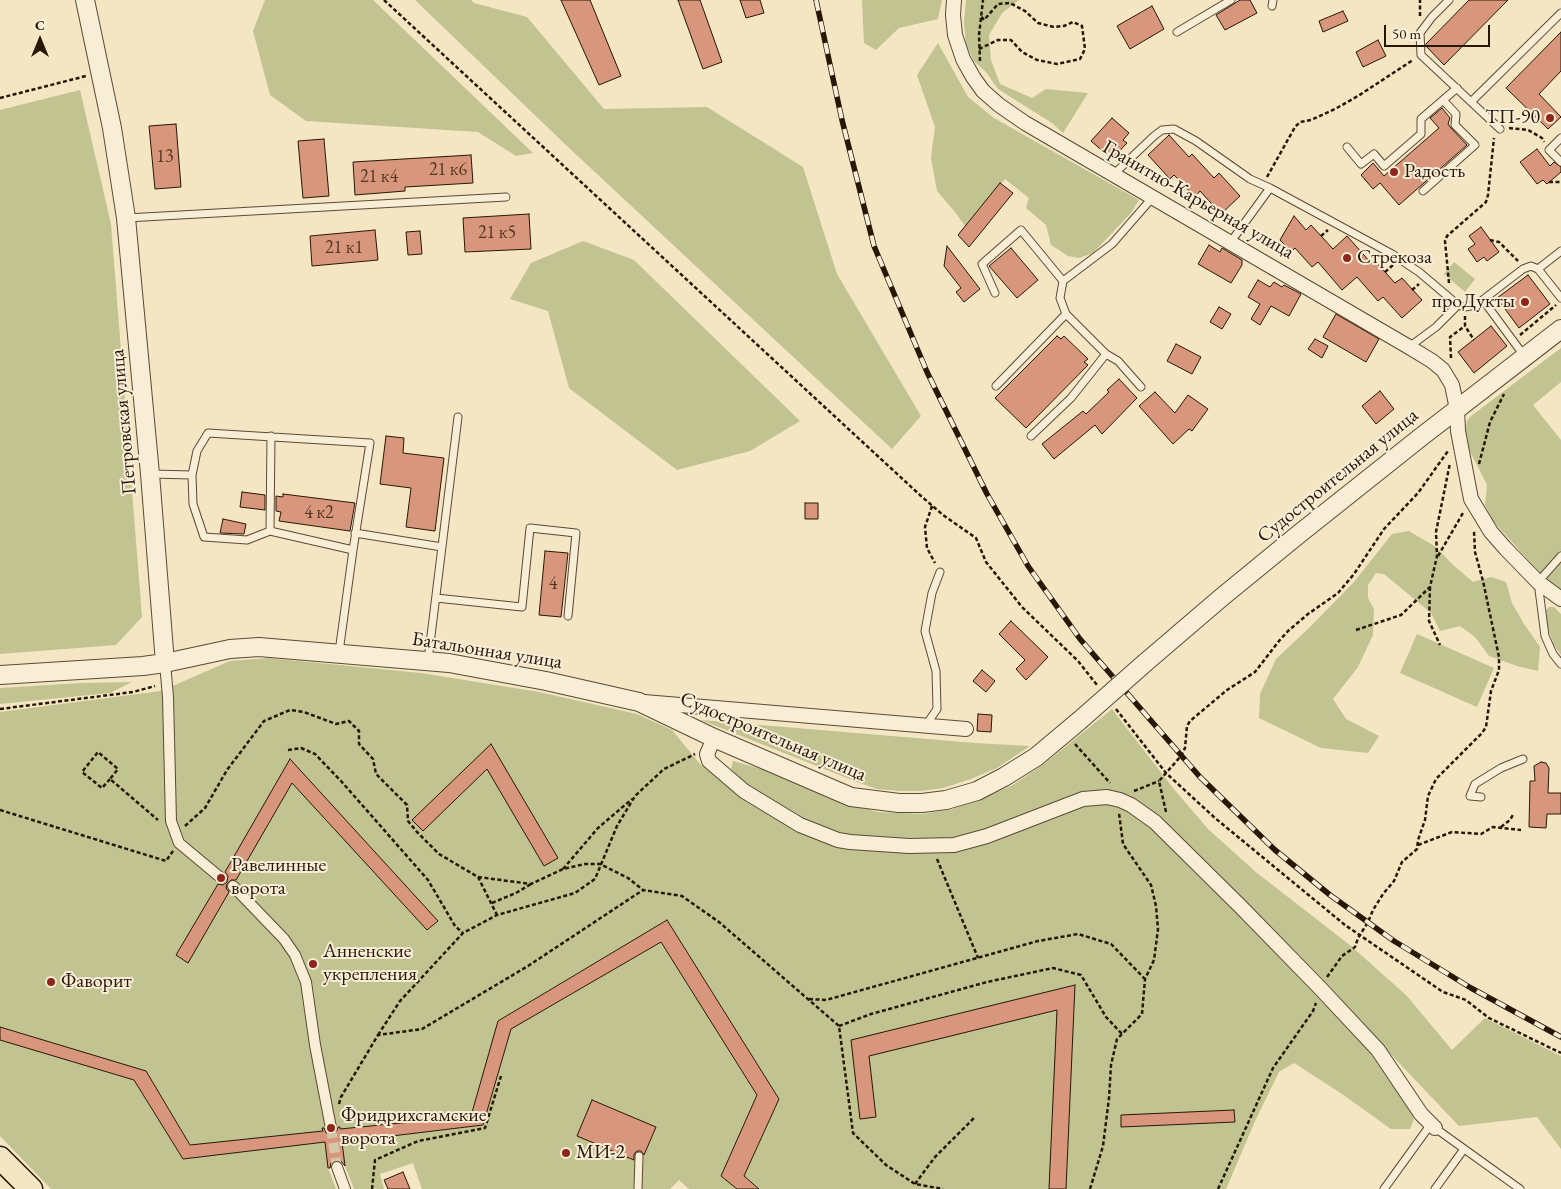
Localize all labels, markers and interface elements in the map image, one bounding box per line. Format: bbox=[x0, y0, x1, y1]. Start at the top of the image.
north arrow bbox=[15, 15, 65, 65]
scale bar bbox=[1386, 15, 1492, 47]
text: С bbox=[35, 16, 45, 34]
text: 50 m bbox=[1392, 24, 1421, 43]
place label: ТП-90 bbox=[1485, 106, 1540, 130]
marker: ТП-90 bbox=[1544, 112, 1556, 124]
street label: Гранитно-Карьерная улица bbox=[1098, 135, 1298, 265]
house number: 13 bbox=[156, 146, 174, 168]
house number: 21 к6 bbox=[429, 159, 467, 181]
place label: Радость bbox=[1404, 160, 1465, 184]
house number: 21 к4 bbox=[360, 166, 398, 188]
marker: Радость bbox=[1388, 166, 1400, 178]
house number: 21 к5 bbox=[478, 222, 516, 244]
house number: 21 к1 bbox=[325, 237, 363, 259]
place label: Стрекоза bbox=[1357, 246, 1432, 270]
marker: Стрекоза bbox=[1341, 252, 1353, 264]
place label: проДукты bbox=[1432, 290, 1515, 314]
marker: проДукты bbox=[1519, 296, 1531, 308]
street label: Петровская улица bbox=[106, 348, 142, 496]
street label: Судостроительная улица bbox=[1253, 404, 1423, 548]
house number: 4 к2 bbox=[304, 502, 334, 524]
house number: 4 bbox=[549, 573, 557, 595]
street label: Батальонная улица bbox=[410, 627, 564, 675]
street label: Судостроительная улица bbox=[676, 687, 870, 787]
place label: Равелинные ворота bbox=[231, 854, 326, 901]
marker: Равелинные ворота bbox=[215, 872, 227, 884]
place label: Анненские укрепления bbox=[323, 940, 417, 987]
marker: Анненские укрепления bbox=[307, 958, 319, 970]
place label: Фаворит bbox=[61, 970, 132, 994]
marker: Фаворит bbox=[45, 976, 57, 988]
place label: Фридрихсгамские ворота bbox=[341, 1104, 486, 1151]
marker: Фридрихсгамские ворота bbox=[325, 1122, 337, 1134]
place label: МИ-2 bbox=[576, 1141, 625, 1165]
marker: МИ-2 bbox=[560, 1147, 572, 1159]

